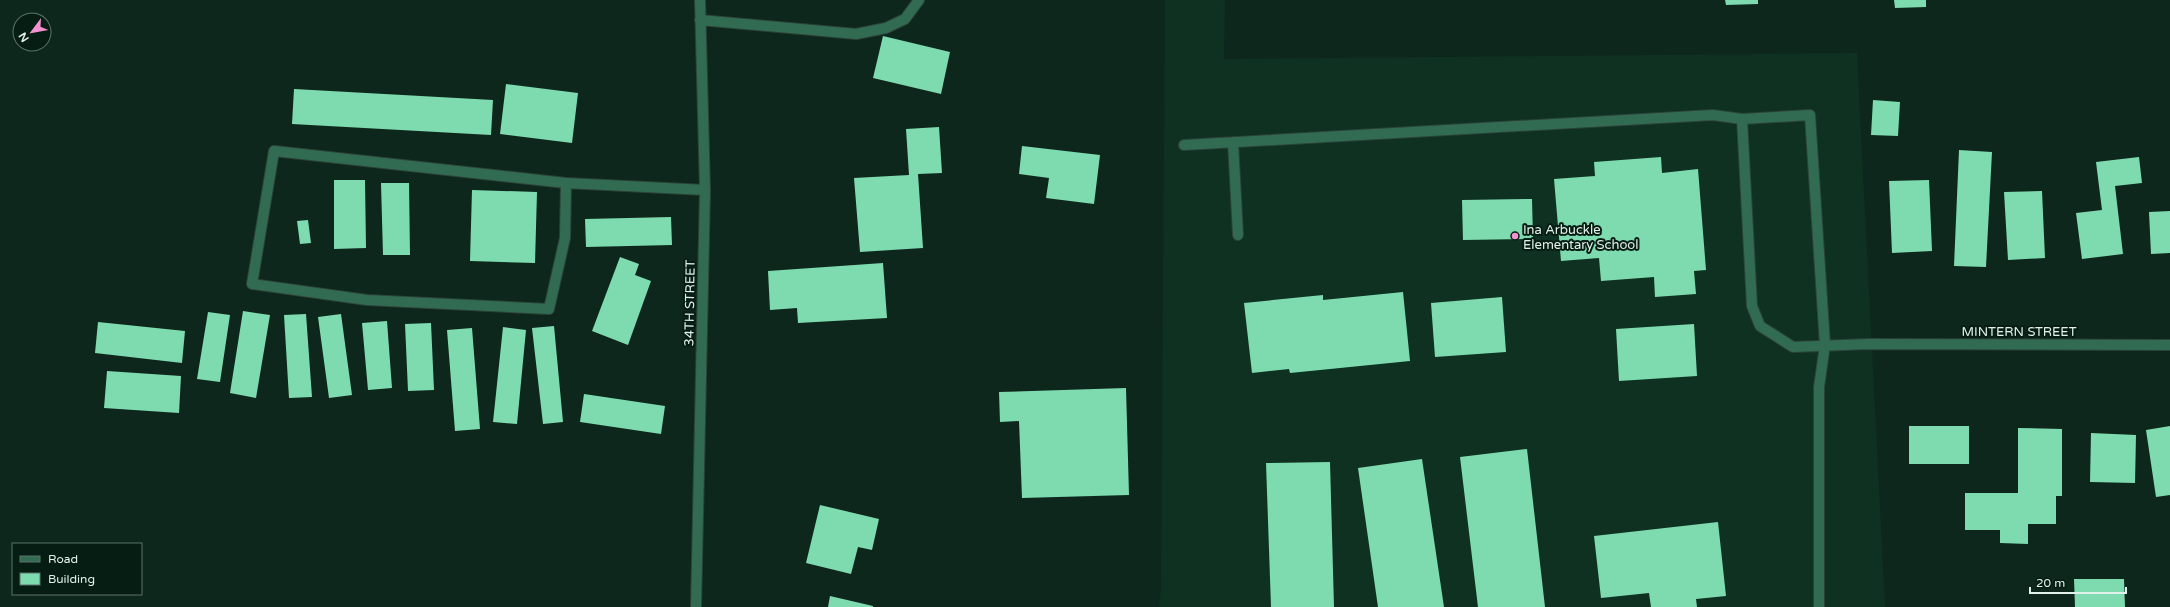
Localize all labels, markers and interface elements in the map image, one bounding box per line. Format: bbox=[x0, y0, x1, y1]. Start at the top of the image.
north arrow bbox=[12, 12, 52, 52]
text: N bbox=[16, 30, 32, 44]
place label: Ina Arbuckle Elementary School bbox=[1523, 222, 1638, 253]
marker: Ina Arbuckle Elementary School bbox=[1510, 231, 1520, 241]
street label: 34TH STREET bbox=[681, 259, 699, 346]
street label: MINTERN STREET bbox=[1961, 324, 2077, 340]
legend bbox=[12, 543, 142, 595]
text: Road bbox=[48, 552, 78, 566]
scale bar bbox=[2030, 569, 2126, 595]
text: Building bbox=[48, 572, 95, 586]
text: 20 m bbox=[2036, 576, 2065, 590]

